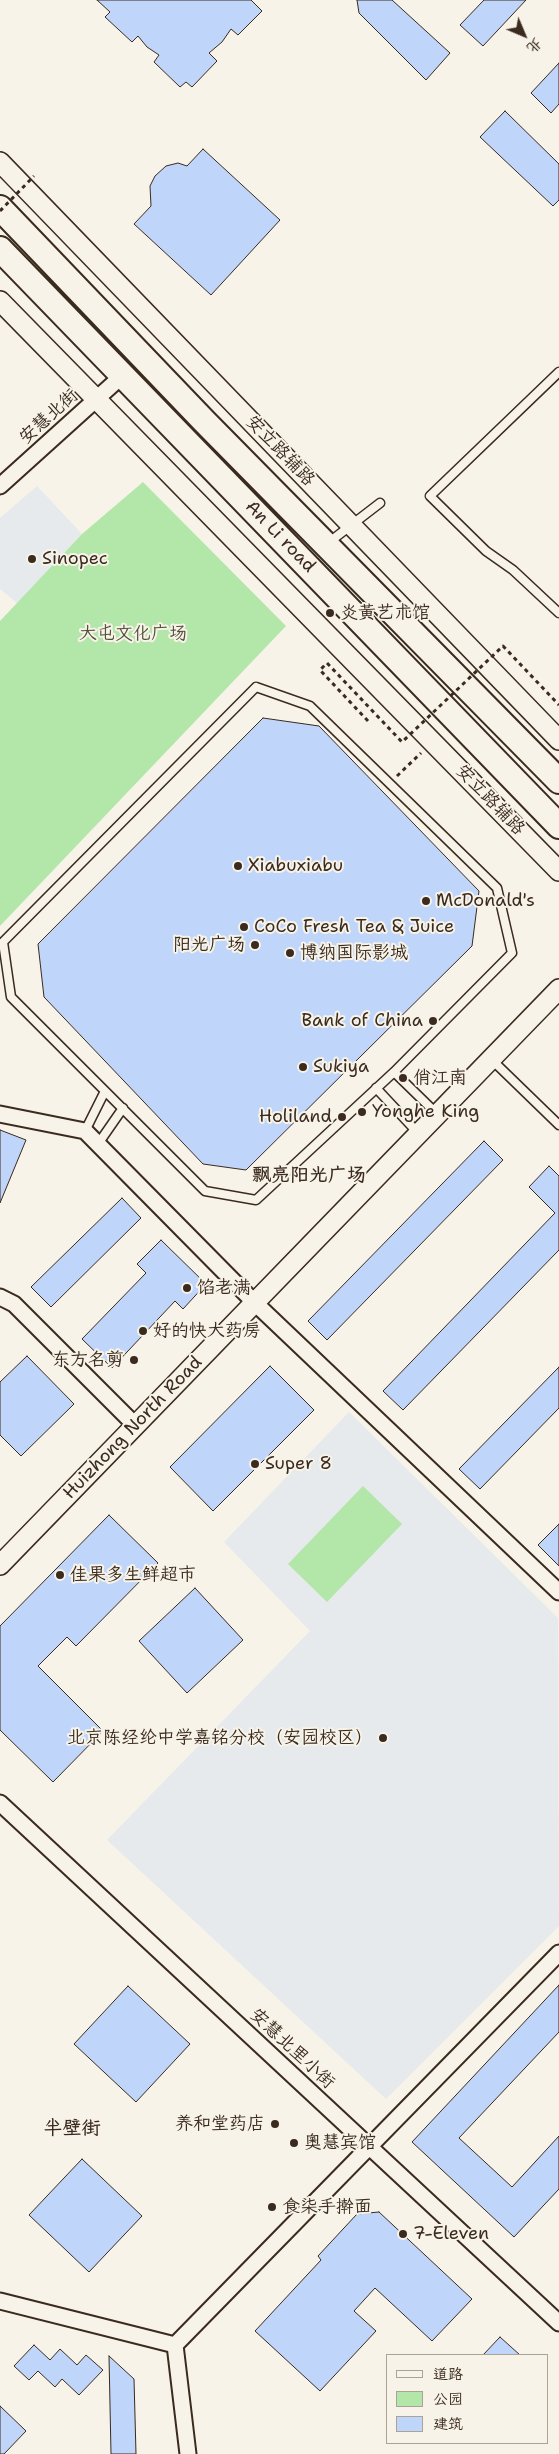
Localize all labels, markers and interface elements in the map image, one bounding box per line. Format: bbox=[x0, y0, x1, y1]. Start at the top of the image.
north arrow bbox=[499, 10, 549, 60]
text: 北 bbox=[523, 34, 546, 57]
street label: 安慧北街 bbox=[15, 385, 83, 449]
street label: 安立路辅路 bbox=[241, 411, 319, 491]
street label: An Li road bbox=[240, 497, 320, 577]
place label: Sinopec bbox=[42, 548, 108, 570]
marker: Sinopec bbox=[26, 553, 38, 565]
place label: 炎黄艺术馆 bbox=[340, 602, 430, 624]
marker: 炎黄艺术馆 bbox=[324, 607, 336, 619]
park label: 大屯文化广场 bbox=[79, 623, 187, 645]
street label: 安立路辅路 bbox=[451, 760, 529, 840]
place label: Xiabuxiabu bbox=[248, 855, 343, 877]
marker: Xiabuxiabu bbox=[232, 860, 244, 872]
place label: McDonald's bbox=[436, 890, 535, 912]
marker: McDonald's bbox=[420, 895, 432, 907]
place label: CoCo Fresh Tea & Juice bbox=[254, 916, 454, 938]
marker: CoCo Fresh Tea & Juice bbox=[238, 921, 250, 933]
place label: 阳光广场 bbox=[173, 934, 245, 956]
marker: 阳光广场 bbox=[249, 939, 261, 951]
place label: 博纳国际影城 bbox=[300, 942, 408, 964]
marker: 博纳国际影城 bbox=[284, 947, 296, 959]
place label: Bank of China bbox=[302, 1010, 423, 1032]
marker: Bank of China bbox=[427, 1015, 439, 1027]
place label: Sukiya bbox=[313, 1056, 369, 1078]
marker: Sukiya bbox=[297, 1061, 309, 1073]
place label: 俏江南 bbox=[413, 1067, 467, 1089]
marker: 俏江南 bbox=[397, 1072, 409, 1084]
place label: Yonghe King bbox=[372, 1101, 479, 1123]
place label: Holiland bbox=[259, 1106, 332, 1128]
marker: Yonghe King bbox=[356, 1106, 368, 1118]
marker: Holiland bbox=[336, 1111, 348, 1123]
district label: 飘亮阳光广场 bbox=[252, 1165, 366, 1187]
place label: 馅老满 bbox=[197, 1277, 251, 1299]
marker: 馅老满 bbox=[181, 1282, 193, 1294]
place label: 好的快大药房 bbox=[153, 1320, 261, 1342]
marker: 好的快大药房 bbox=[137, 1325, 149, 1337]
place label: 东方名剪 bbox=[52, 1349, 124, 1371]
street label: Huizhong North Road bbox=[59, 1352, 207, 1504]
marker: 东方名剪 bbox=[128, 1354, 140, 1366]
place label: Super 8 bbox=[265, 1453, 332, 1475]
marker: Super 8 bbox=[249, 1458, 261, 1470]
place label: 佳果多生鲜超市 bbox=[70, 1564, 196, 1586]
marker: 佳果多生鲜超市 bbox=[54, 1569, 66, 1581]
place label: 北京陈经纶中学嘉铭分校（安园校区） bbox=[67, 1727, 373, 1749]
marker: 北京陈经纶中学嘉铭分校（安园校区） bbox=[377, 1732, 389, 1744]
street label: 安慧北里小街 bbox=[245, 2004, 339, 2094]
place label: 养和堂药店 bbox=[175, 2113, 265, 2135]
district label: 半壁街 bbox=[44, 2118, 100, 2140]
marker: 养和堂药店 bbox=[269, 2118, 281, 2130]
place label: 奥慧宾馆 bbox=[304, 2132, 376, 2154]
marker: 奥慧宾馆 bbox=[288, 2137, 300, 2149]
place label: 食柒手擀面 bbox=[282, 2196, 372, 2218]
marker: 食柒手擀面 bbox=[266, 2201, 278, 2213]
place label: 7-Eleven bbox=[413, 2223, 489, 2245]
marker: 7-Eleven bbox=[397, 2228, 409, 2240]
legend bbox=[386, 2354, 549, 2444]
text: 道路 bbox=[433, 2364, 463, 2384]
text: 公园 bbox=[433, 2389, 463, 2409]
text: 建筑 bbox=[433, 2414, 463, 2434]

